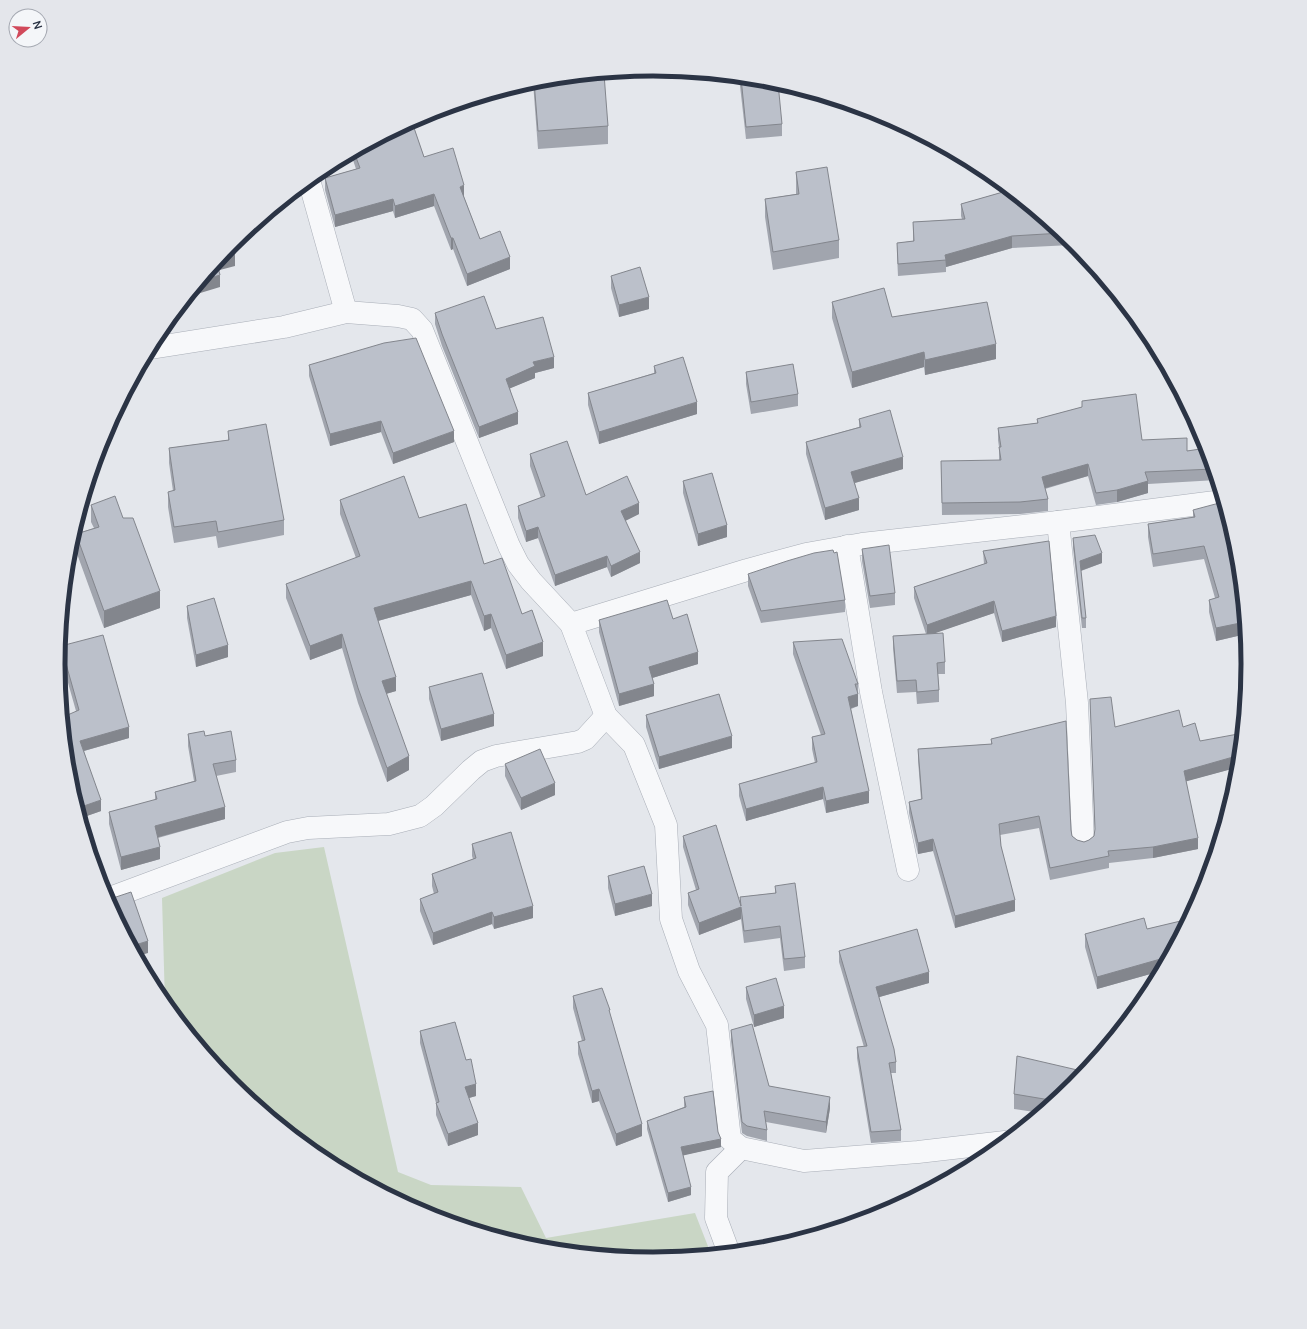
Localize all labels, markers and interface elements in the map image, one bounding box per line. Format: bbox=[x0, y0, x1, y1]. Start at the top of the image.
north arrow bbox=[8, 8, 48, 48]
text: N bbox=[30, 19, 46, 31]

